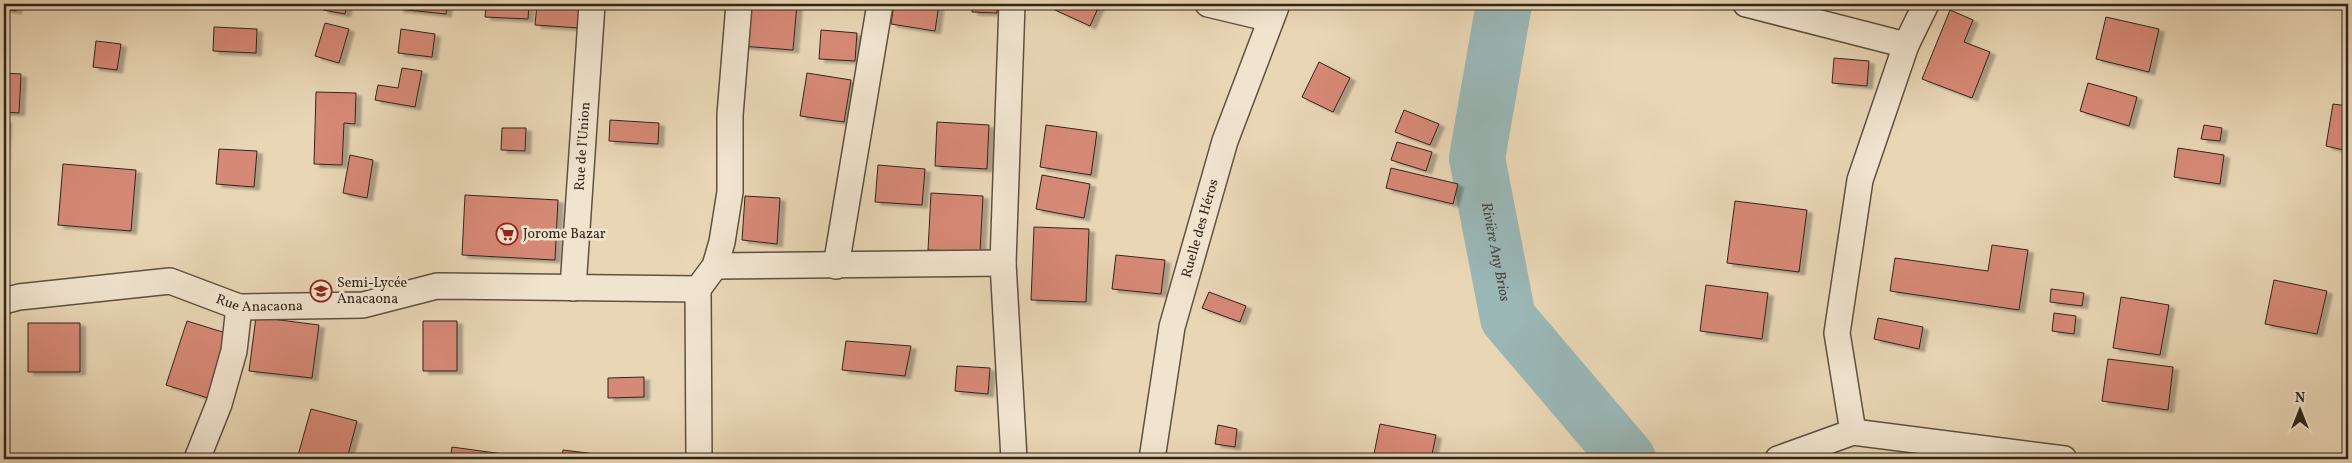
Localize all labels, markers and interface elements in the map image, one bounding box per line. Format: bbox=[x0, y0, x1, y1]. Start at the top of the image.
street label: Rue de l'Union bbox=[570, 101, 595, 191]
street label: Ruelle des Héros bbox=[1177, 177, 1223, 280]
water label: Rivière Any Brios bbox=[1475, 201, 1515, 304]
supermarket icon: Jorome Bazar bbox=[495, 222, 519, 246]
place label: Jorome Bazar bbox=[523, 225, 606, 244]
place label: Semi-Lycée Anacaona bbox=[337, 274, 408, 309]
school or university icon: Semi-Lycée Anacaona bbox=[309, 279, 333, 303]
street label: Rue Anacaona bbox=[213, 290, 303, 316]
north arrow bbox=[2274, 386, 2324, 436]
text: N bbox=[2295, 389, 2305, 408]

